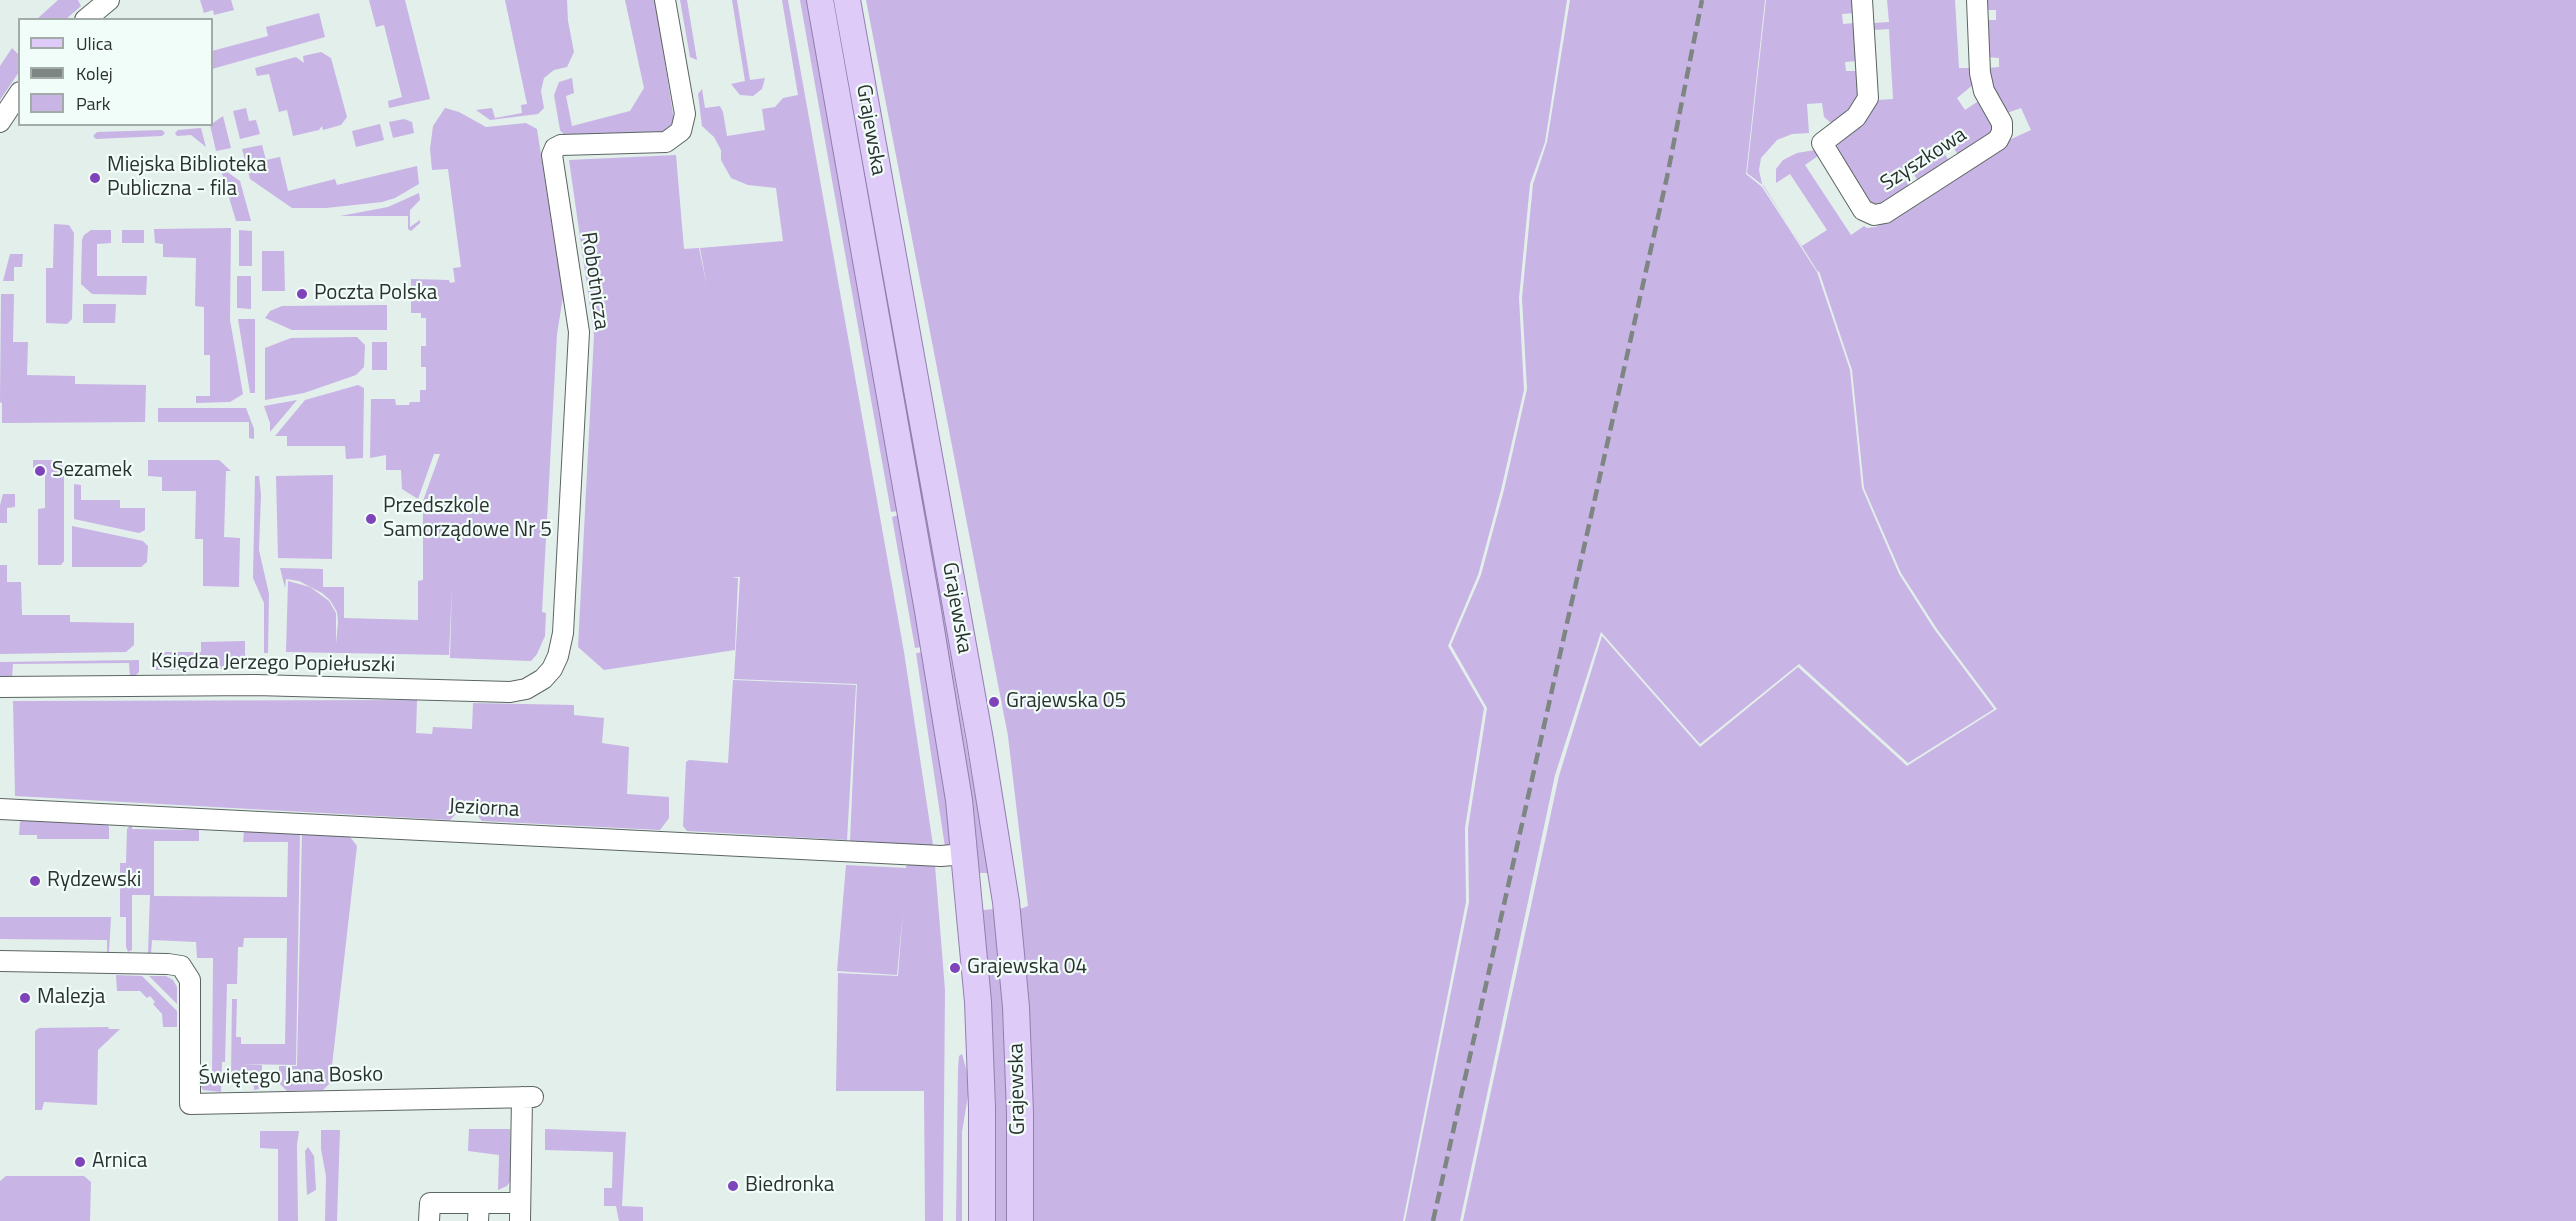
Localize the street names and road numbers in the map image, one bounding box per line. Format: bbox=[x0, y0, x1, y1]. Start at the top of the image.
street label: Grajewska bbox=[850, 83, 890, 177]
street label: Szyszkowa bbox=[1876, 123, 1972, 197]
street label: Robotnicza bbox=[575, 231, 613, 331]
street label: Grajewska bbox=[936, 561, 976, 655]
street label: Księdza Jerzego Popiełuszki bbox=[151, 649, 395, 679]
street label: Jeziorna bbox=[448, 795, 520, 823]
street label: Grajewska bbox=[1005, 1043, 1031, 1135]
street label: Świętego Jana Bosko bbox=[199, 1063, 383, 1091]

